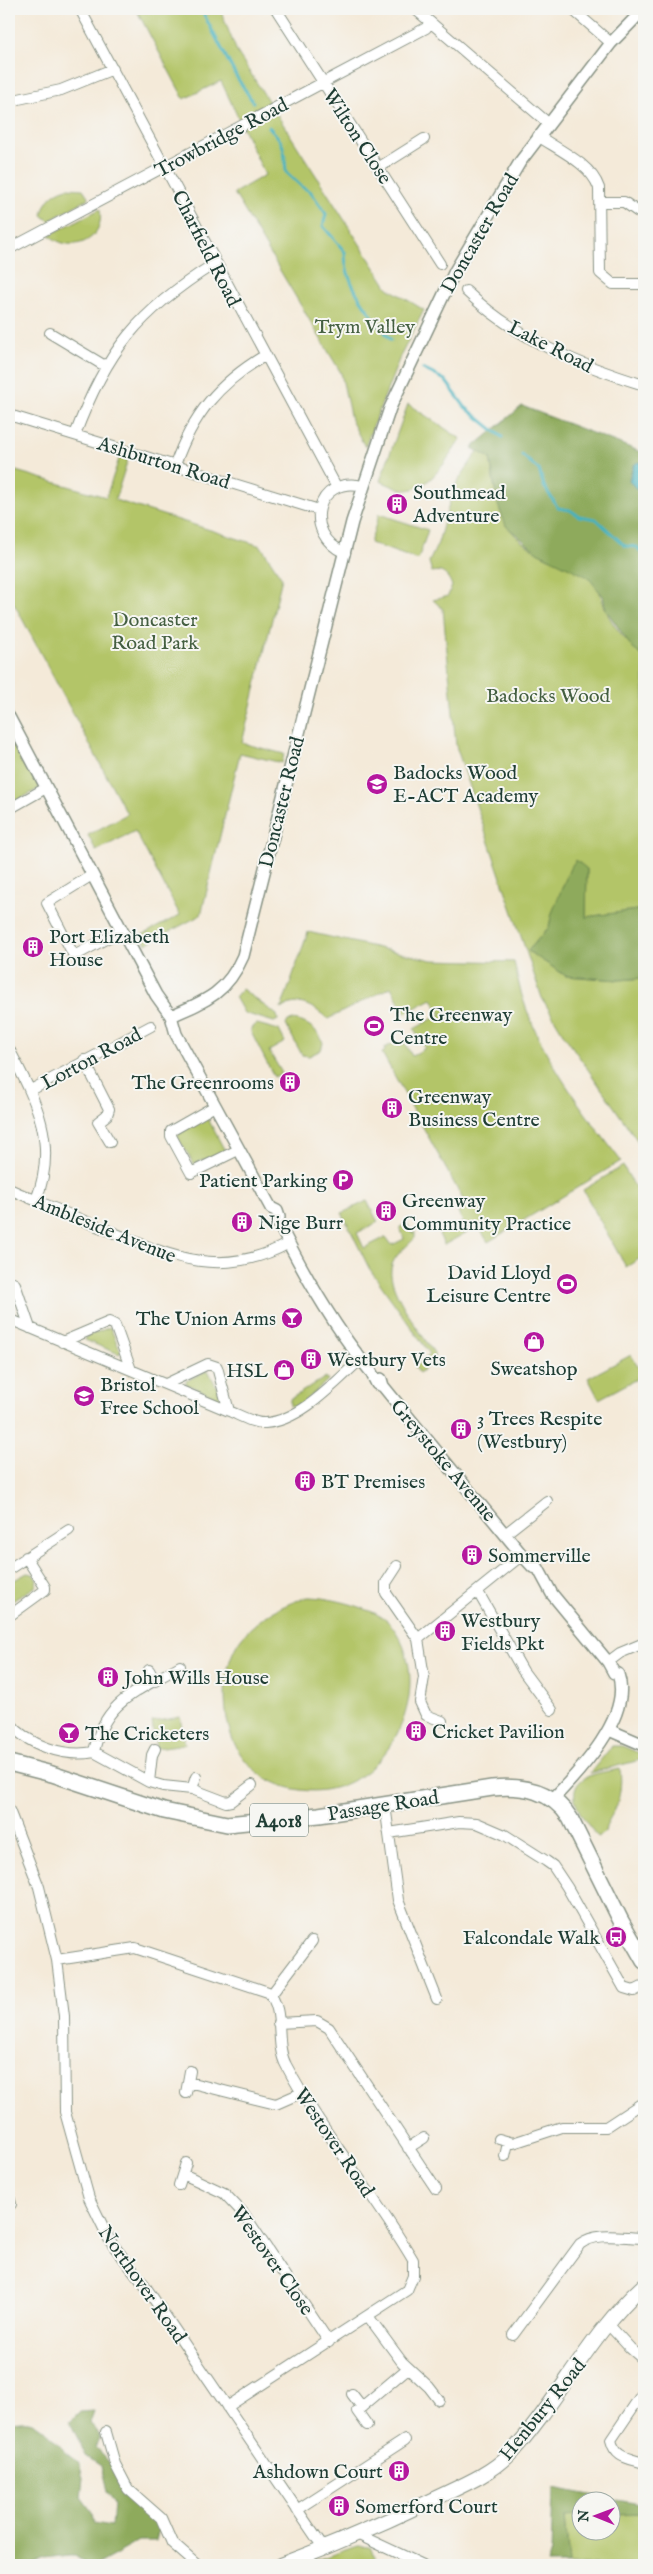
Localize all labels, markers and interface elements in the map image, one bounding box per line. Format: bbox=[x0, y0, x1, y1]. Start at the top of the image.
street label: Wilton Close bbox=[317, 84, 397, 189]
street label: Trowbridge Road bbox=[151, 92, 293, 184]
street label: Doncaster Road bbox=[436, 169, 525, 298]
street label: Charfield Road bbox=[166, 186, 246, 311]
park label: Trym Valley bbox=[315, 315, 415, 340]
street label: Lake Road bbox=[504, 315, 597, 380]
street label: Ashburton Road bbox=[93, 431, 233, 496]
place label: Southmead Adventure bbox=[412, 481, 506, 529]
building icon: Southmead Adventure bbox=[385, 492, 409, 516]
park label: Doncaster Road Park bbox=[111, 608, 199, 656]
park label: Badocks Wood bbox=[486, 684, 610, 709]
street label: Doncaster Road bbox=[254, 734, 311, 871]
place label: Badocks Wood E-ACT Academy bbox=[393, 761, 539, 809]
school or university icon: Badocks Wood E-ACT Academy bbox=[365, 772, 389, 796]
place label: Port Elizabeth House bbox=[49, 925, 170, 973]
building icon: Port Elizabeth House bbox=[21, 935, 45, 959]
place label: The Greenway Centre bbox=[390, 1003, 512, 1051]
sports icon: The Greenway Centre bbox=[362, 1014, 386, 1038]
street label: Lorton Road bbox=[37, 1022, 147, 1096]
building icon: The Greenrooms bbox=[278, 1070, 302, 1094]
place label: The Greenrooms bbox=[132, 1071, 274, 1096]
place label: Greenway Business Centre bbox=[408, 1085, 540, 1133]
building icon: Greenway Business Centre bbox=[380, 1096, 404, 1120]
parking icon: Patient Parking bbox=[331, 1168, 355, 1192]
place label: Patient Parking bbox=[199, 1169, 328, 1194]
street label: Ambleside Avenue bbox=[29, 1189, 179, 1269]
place label: Greenway Community Practice bbox=[402, 1189, 571, 1237]
building icon: Greenway Community Practice bbox=[374, 1199, 398, 1223]
building icon: Nige Burr bbox=[230, 1210, 254, 1234]
place label: Nige Burr bbox=[258, 1211, 344, 1236]
place label: David Lloyd Leisure Centre bbox=[426, 1261, 551, 1309]
sports icon: David Lloyd Leisure Centre bbox=[555, 1272, 579, 1296]
bar icon: The Union Arms bbox=[280, 1306, 304, 1330]
place label: The Union Arms bbox=[136, 1307, 276, 1332]
shop icon: Sweatshop bbox=[522, 1330, 546, 1354]
building icon: Westbury Vets bbox=[299, 1347, 323, 1371]
place label: Westbury Vets bbox=[327, 1348, 446, 1373]
place label: Sweatshop bbox=[491, 1357, 578, 1382]
shop icon: HSL bbox=[272, 1358, 296, 1382]
place label: HSL bbox=[226, 1359, 269, 1384]
place label: Bristol Free School bbox=[100, 1373, 199, 1421]
school or university icon: Bristol Free School bbox=[72, 1384, 96, 1408]
street label: Greystoke Avenue bbox=[384, 1395, 501, 1527]
place label: 3 Trees Respite (Westbury) bbox=[477, 1407, 602, 1455]
building icon: 3 Trees Respite (Westbury) bbox=[449, 1417, 473, 1441]
building icon: BT Premises bbox=[293, 1469, 317, 1493]
place label: BT Premises bbox=[321, 1470, 425, 1495]
building icon: Sommerville bbox=[460, 1543, 484, 1567]
place label: Sommerville bbox=[488, 1544, 591, 1569]
place label: Westbury Fields Pkt bbox=[461, 1609, 545, 1657]
building icon: Westbury Fields Pkt bbox=[433, 1619, 457, 1643]
building icon: John Wills House bbox=[96, 1665, 120, 1689]
place label: John Wills House bbox=[122, 1666, 269, 1691]
building icon: Cricket Pavilion bbox=[404, 1719, 428, 1743]
place label: Cricket Pavilion bbox=[432, 1720, 565, 1745]
bar icon: The Cricketers bbox=[57, 1721, 81, 1745]
place label: The Cricketers bbox=[85, 1722, 209, 1747]
street label: Passage Road bbox=[326, 1785, 441, 1828]
road number: A4018 bbox=[250, 1804, 308, 1836]
bus stop icon: Falcondale Walk bbox=[604, 1925, 628, 1949]
place label: Falcondale Walk bbox=[463, 1926, 600, 1951]
street label: Westover Road bbox=[288, 2083, 380, 2203]
street label: Westover Close bbox=[225, 2201, 319, 2320]
street label: Northover Road bbox=[92, 2221, 192, 2349]
street label: Henbury Road bbox=[494, 2353, 592, 2466]
building icon: Ashdown Court bbox=[387, 2459, 411, 2483]
place label: Ashdown Court bbox=[252, 2460, 383, 2485]
north arrow bbox=[570, 2492, 620, 2542]
building icon: Somerford Court bbox=[327, 2494, 351, 2518]
place label: Somerford Court bbox=[355, 2495, 498, 2520]
text: N bbox=[575, 2510, 593, 2523]

